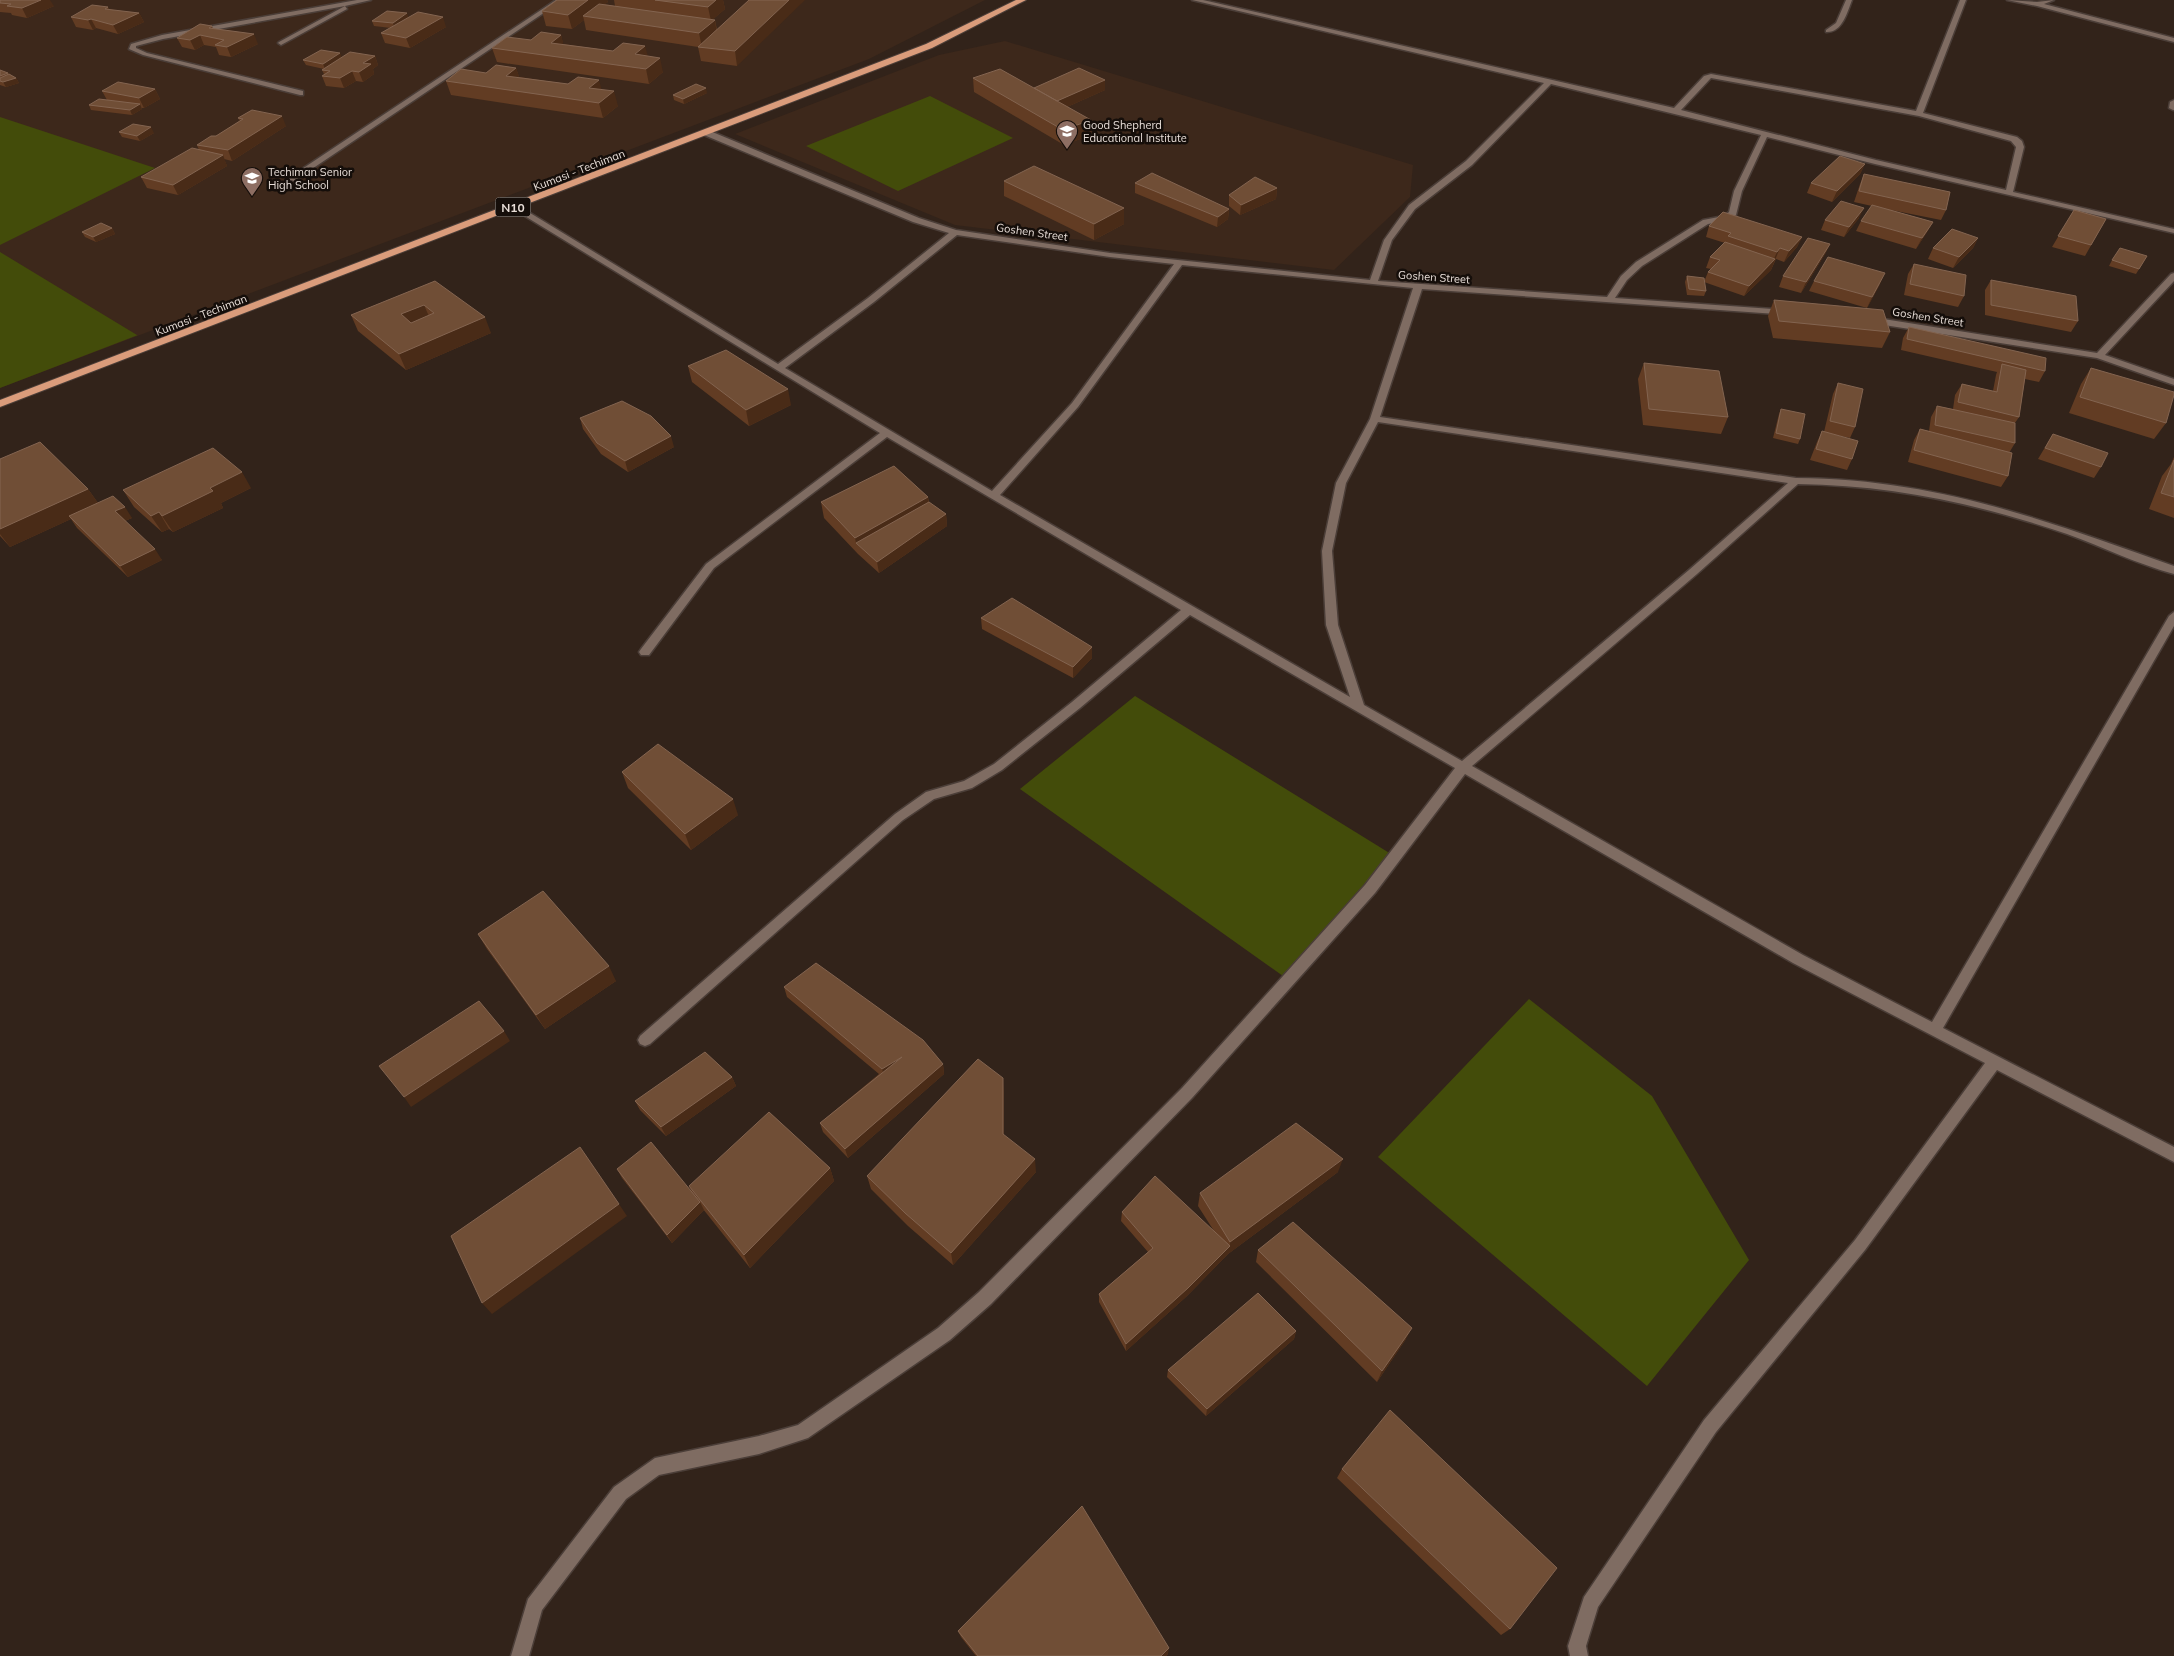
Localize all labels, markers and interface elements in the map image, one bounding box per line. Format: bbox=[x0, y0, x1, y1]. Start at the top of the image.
place label: Good Shepherd Educational Institute bbox=[1083, 118, 1187, 145]
school or university icon: Good Shepherd Educational Institute bbox=[1055, 119, 1079, 150]
street label: Kumasi - Techiman bbox=[531, 146, 627, 194]
place label: Techiman Senior High School bbox=[268, 165, 352, 192]
school or university icon: Techiman Senior High School bbox=[240, 166, 264, 197]
road number: N10 bbox=[496, 198, 530, 216]
street label: Goshen Street bbox=[995, 220, 1069, 244]
street label: Goshen Street bbox=[1398, 268, 1471, 287]
street label: Kumasi - Techiman bbox=[153, 291, 249, 339]
street label: Goshen Street bbox=[1891, 304, 1965, 330]

